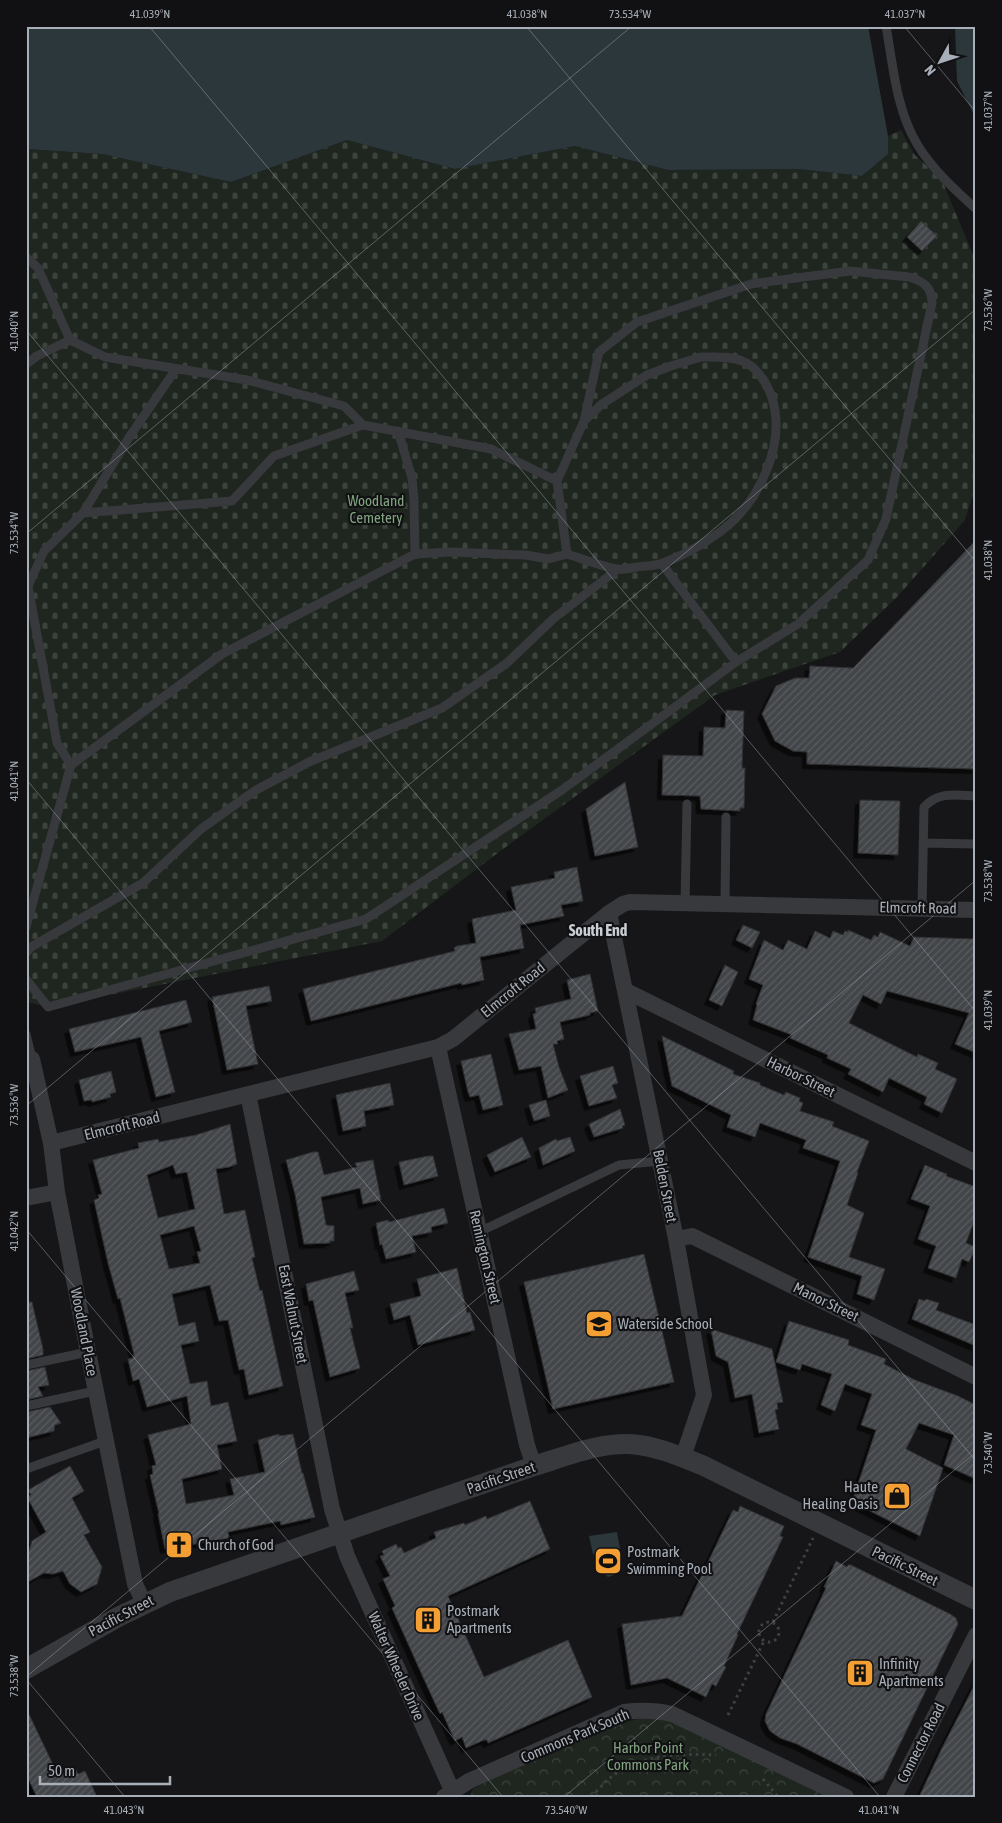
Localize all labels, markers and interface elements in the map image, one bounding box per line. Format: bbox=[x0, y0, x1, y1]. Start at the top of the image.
text: 41.039°N bbox=[130, 7, 170, 21]
text: 41.038°N bbox=[507, 7, 547, 21]
text: 73.534°W bbox=[609, 7, 651, 21]
text: 41.037°N bbox=[885, 7, 925, 21]
north arrow bbox=[914, 38, 964, 88]
text: N bbox=[921, 62, 939, 79]
text: 41.037°N bbox=[981, 91, 995, 131]
text: 73.536°W bbox=[981, 289, 995, 331]
text: 41.040°N bbox=[7, 311, 21, 351]
park label: Woodland Cemetery bbox=[348, 492, 404, 526]
text: 73.534°W bbox=[7, 512, 21, 554]
text: 41.038°N bbox=[981, 540, 995, 580]
text: 41.041°N bbox=[7, 761, 21, 801]
text: 73.538°W bbox=[981, 860, 995, 902]
street label: Elmcroft Road bbox=[879, 898, 957, 917]
district label: South End bbox=[569, 921, 628, 939]
street label: Elmcroft Road bbox=[477, 959, 548, 1021]
text: 41.039°N bbox=[981, 990, 995, 1030]
street label: Harbor Street bbox=[764, 1053, 838, 1100]
text: 73.536°W bbox=[7, 1084, 21, 1126]
street label: Elmcroft Road bbox=[82, 1108, 161, 1143]
street label: Belden Street bbox=[650, 1148, 681, 1224]
street label: Remington Street bbox=[466, 1208, 505, 1305]
text: 41.042°N bbox=[7, 1211, 21, 1251]
street label: East Walnut Street bbox=[276, 1263, 311, 1365]
street label: Manor Street bbox=[791, 1278, 862, 1325]
street label: Woodland Place bbox=[68, 1286, 101, 1378]
school or university icon: Waterside School bbox=[584, 1309, 614, 1339]
place label: Waterside School bbox=[618, 1315, 713, 1332]
text: 73.540°W bbox=[981, 1432, 995, 1474]
street label: Pacific Street bbox=[464, 1458, 537, 1497]
place label: Haute Healing Oasis bbox=[803, 1478, 878, 1512]
shop icon: Haute Healing Oasis bbox=[882, 1481, 912, 1511]
church icon: Church of God bbox=[164, 1530, 194, 1560]
place label: Church of God bbox=[198, 1536, 274, 1553]
street label: Pacific Street bbox=[870, 1542, 941, 1589]
place label: Postmark Swimming Pool bbox=[627, 1543, 712, 1577]
sports icon: Postmark Swimming Pool bbox=[593, 1546, 623, 1576]
street label: Pacific Street bbox=[85, 1591, 156, 1640]
place label: Postmark Apartments bbox=[447, 1602, 512, 1636]
building icon: Postmark Apartments bbox=[413, 1605, 443, 1635]
street label: Walter Wheeler Drive bbox=[365, 1609, 428, 1723]
text: 73.538°W bbox=[7, 1655, 21, 1697]
place label: Infinity Apartments bbox=[879, 1655, 944, 1689]
building icon: Infinity Apartments bbox=[845, 1658, 875, 1688]
street label: Connector Road bbox=[893, 1700, 948, 1785]
street label: Commons Park South bbox=[518, 1705, 632, 1766]
park label: Harbor Point Commons Park bbox=[607, 1739, 689, 1773]
scale bar bbox=[40, 1753, 170, 1785]
text: 50 m bbox=[48, 1762, 75, 1779]
text: 41.043°N bbox=[104, 1803, 144, 1817]
text: 73.540°W bbox=[545, 1803, 587, 1817]
text: 41.041°N bbox=[859, 1803, 899, 1817]

